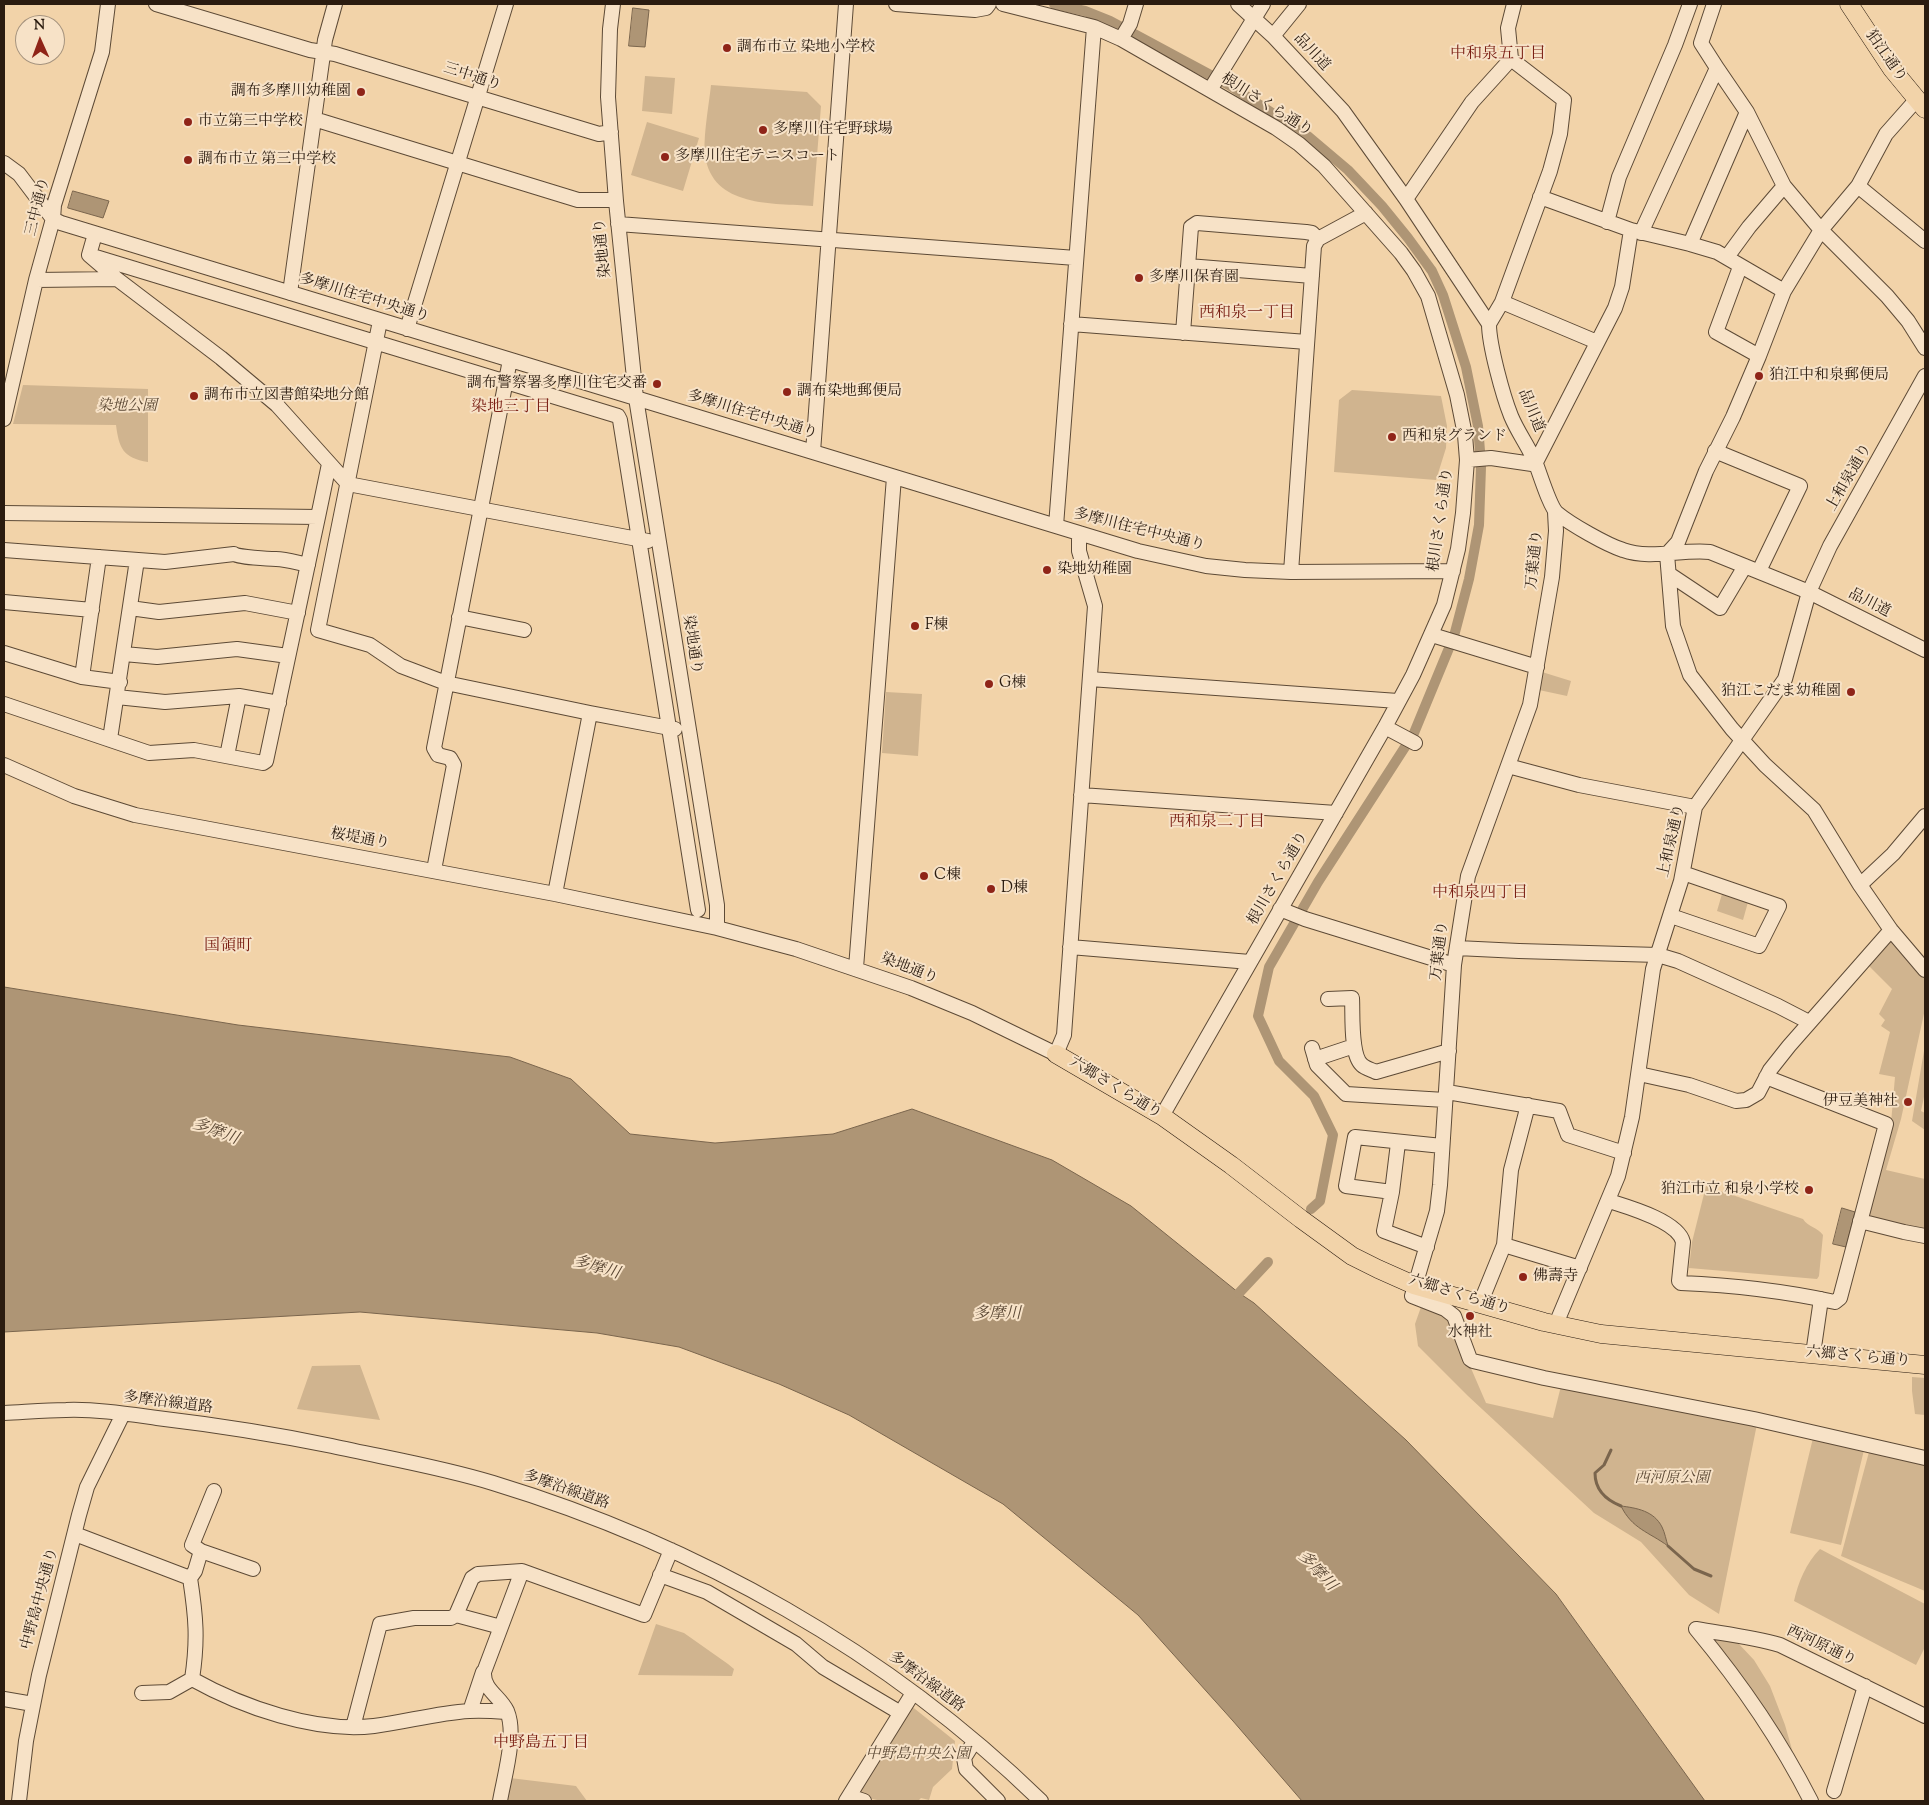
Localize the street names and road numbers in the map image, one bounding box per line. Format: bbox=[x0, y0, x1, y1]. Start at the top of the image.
street label: 狛江通り bbox=[1860, 27, 1910, 87]
street label: 品川道 bbox=[1289, 30, 1333, 76]
street label: 三中通り bbox=[441, 60, 503, 96]
street label: 根川さくら通り bbox=[1217, 71, 1315, 141]
street label: 三中通り bbox=[23, 176, 55, 238]
street label: 染地通り bbox=[592, 217, 616, 279]
street label: 多摩川住宅中央通り bbox=[297, 271, 431, 327]
street label: 品川道 bbox=[1513, 387, 1547, 435]
street label: 多摩川住宅中央通り bbox=[685, 388, 819, 444]
street label: 上和泉通り bbox=[1823, 441, 1877, 515]
street label: 根川さくら通り bbox=[1426, 467, 1458, 573]
street label: 多摩川住宅中央通り bbox=[1071, 506, 1207, 556]
street label: 万葉通り bbox=[1524, 529, 1548, 591]
street label: 品川道 bbox=[1845, 586, 1893, 622]
street label: 染地通り bbox=[677, 614, 705, 676]
street label: 上和泉通り bbox=[1656, 802, 1690, 880]
street label: 桜堤通り bbox=[329, 826, 391, 854]
street label: 根川さくら通り bbox=[1245, 829, 1313, 929]
street label: 万葉通り bbox=[1428, 920, 1454, 982]
street label: 染地通り bbox=[878, 951, 940, 989]
street label: 六郷さくら通り bbox=[1065, 1054, 1165, 1124]
street label: 六郷さくら通り bbox=[1406, 1272, 1512, 1320]
street label: 六郷さくら通り bbox=[1805, 1344, 1911, 1372]
street label: 多摩沿線道路 bbox=[122, 1390, 214, 1418]
street label: 多摩沿線道路 bbox=[521, 1468, 611, 1514]
street label: 中野島中央通り bbox=[19, 1546, 63, 1652]
street label: 西河原通り bbox=[1783, 1623, 1859, 1671]
street label: 多摩沿線道路 bbox=[885, 1649, 967, 1717]

